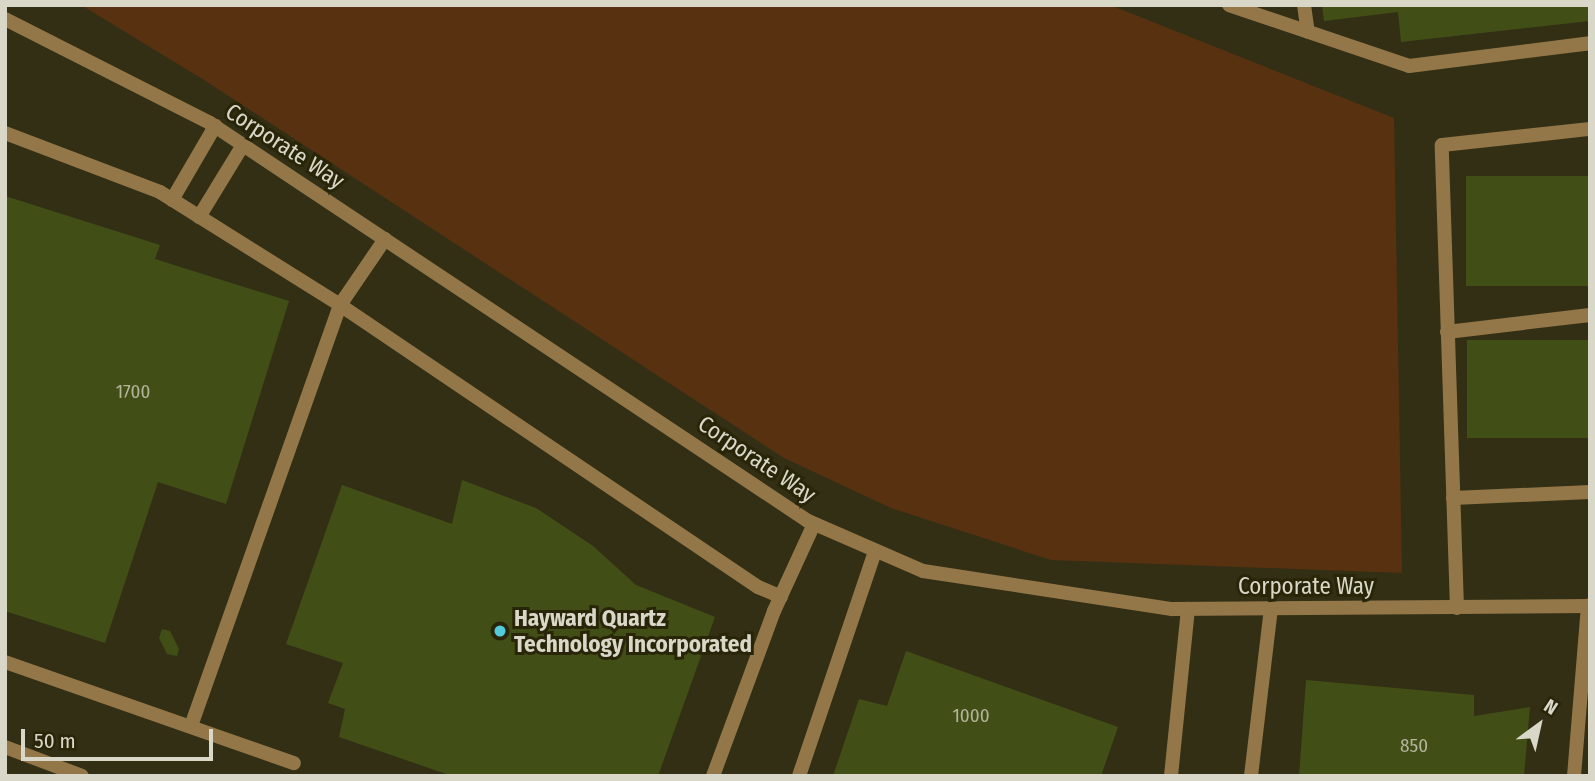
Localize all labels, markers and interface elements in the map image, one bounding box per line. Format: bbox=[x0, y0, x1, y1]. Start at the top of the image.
street label: Corporate Way bbox=[220, 97, 350, 195]
house number: 1700 bbox=[116, 381, 150, 403]
street label: Corporate Way bbox=[693, 410, 821, 508]
street label: Corporate Way bbox=[1238, 572, 1374, 600]
place label: Hayward Quartz Technology Incorporated bbox=[514, 604, 752, 658]
marker: Hayward Quartz Technology Incorporated bbox=[492, 623, 508, 639]
north arrow bbox=[1504, 690, 1574, 760]
text: N bbox=[1540, 694, 1562, 720]
house number: 1000 bbox=[952, 705, 990, 727]
scale bar bbox=[24, 714, 217, 758]
text: 50 m bbox=[34, 728, 76, 754]
house number: 850 bbox=[1400, 735, 1428, 757]

